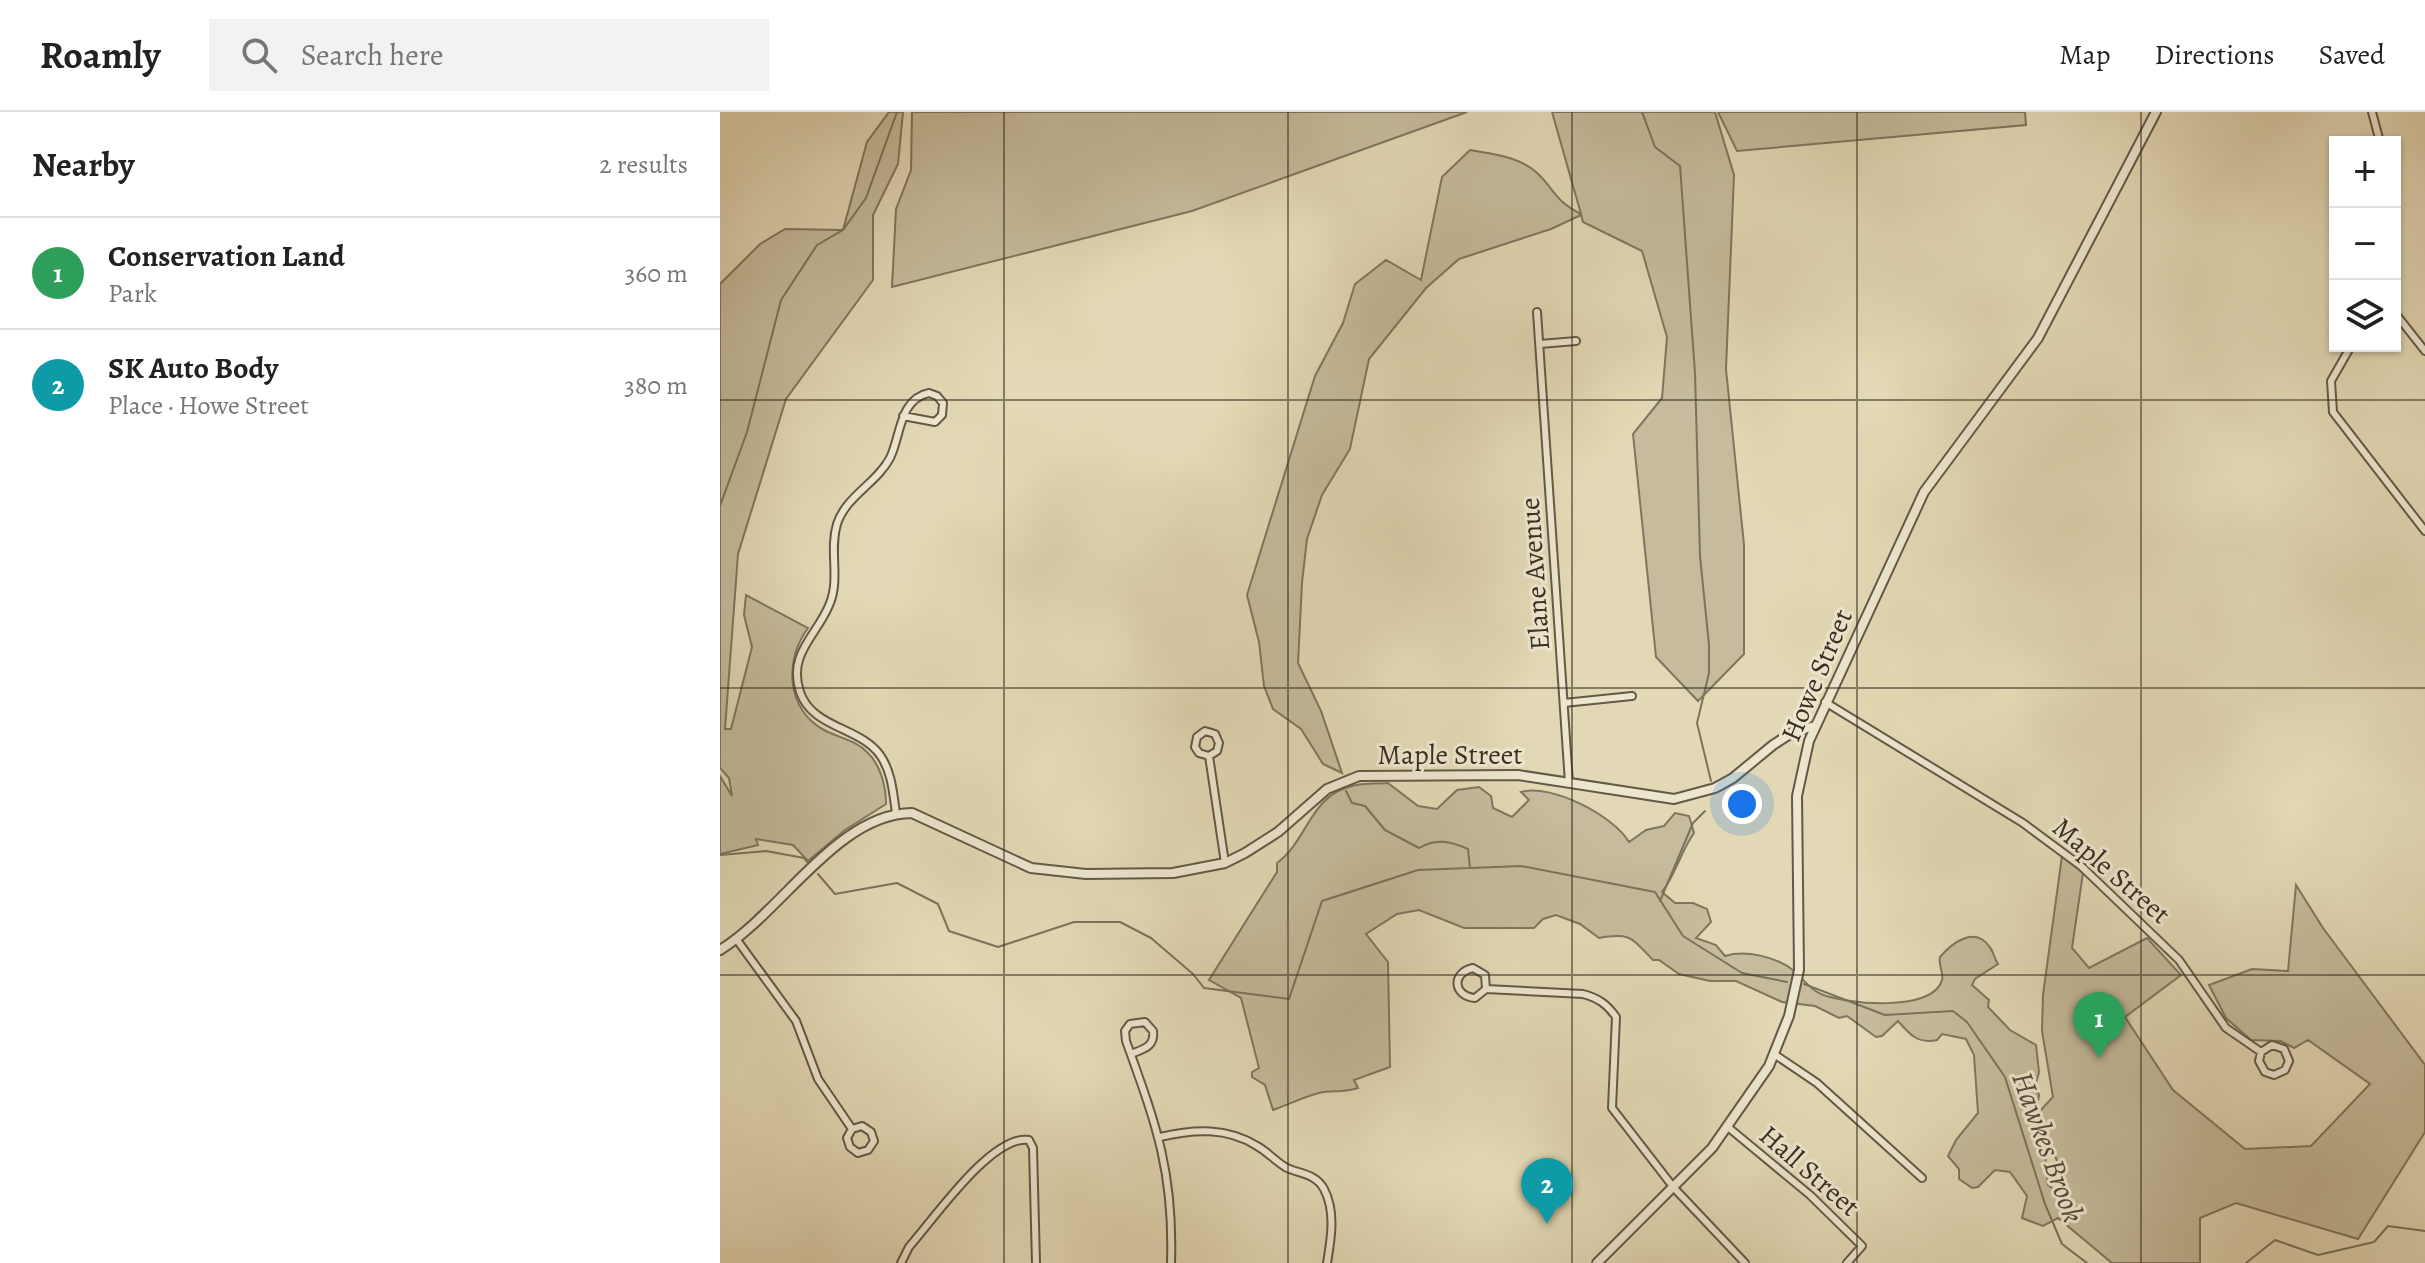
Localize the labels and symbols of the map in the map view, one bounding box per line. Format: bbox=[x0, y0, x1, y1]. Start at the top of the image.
street label: Elane Avenue bbox=[1511, 496, 1559, 652]
street label: Howe Street bbox=[1772, 603, 1862, 747]
street label: Maple Street bbox=[1377, 736, 1523, 774]
your location bbox=[1722, 784, 1762, 824]
street label: Maple Street bbox=[2044, 809, 2179, 933]
pin: 1 bbox=[2073, 992, 2125, 1058]
water label: Hawkes Brook bbox=[2002, 1066, 2094, 1228]
street label: Hall Street bbox=[1751, 1117, 1868, 1225]
pin: 2 bbox=[1521, 1158, 1573, 1224]

